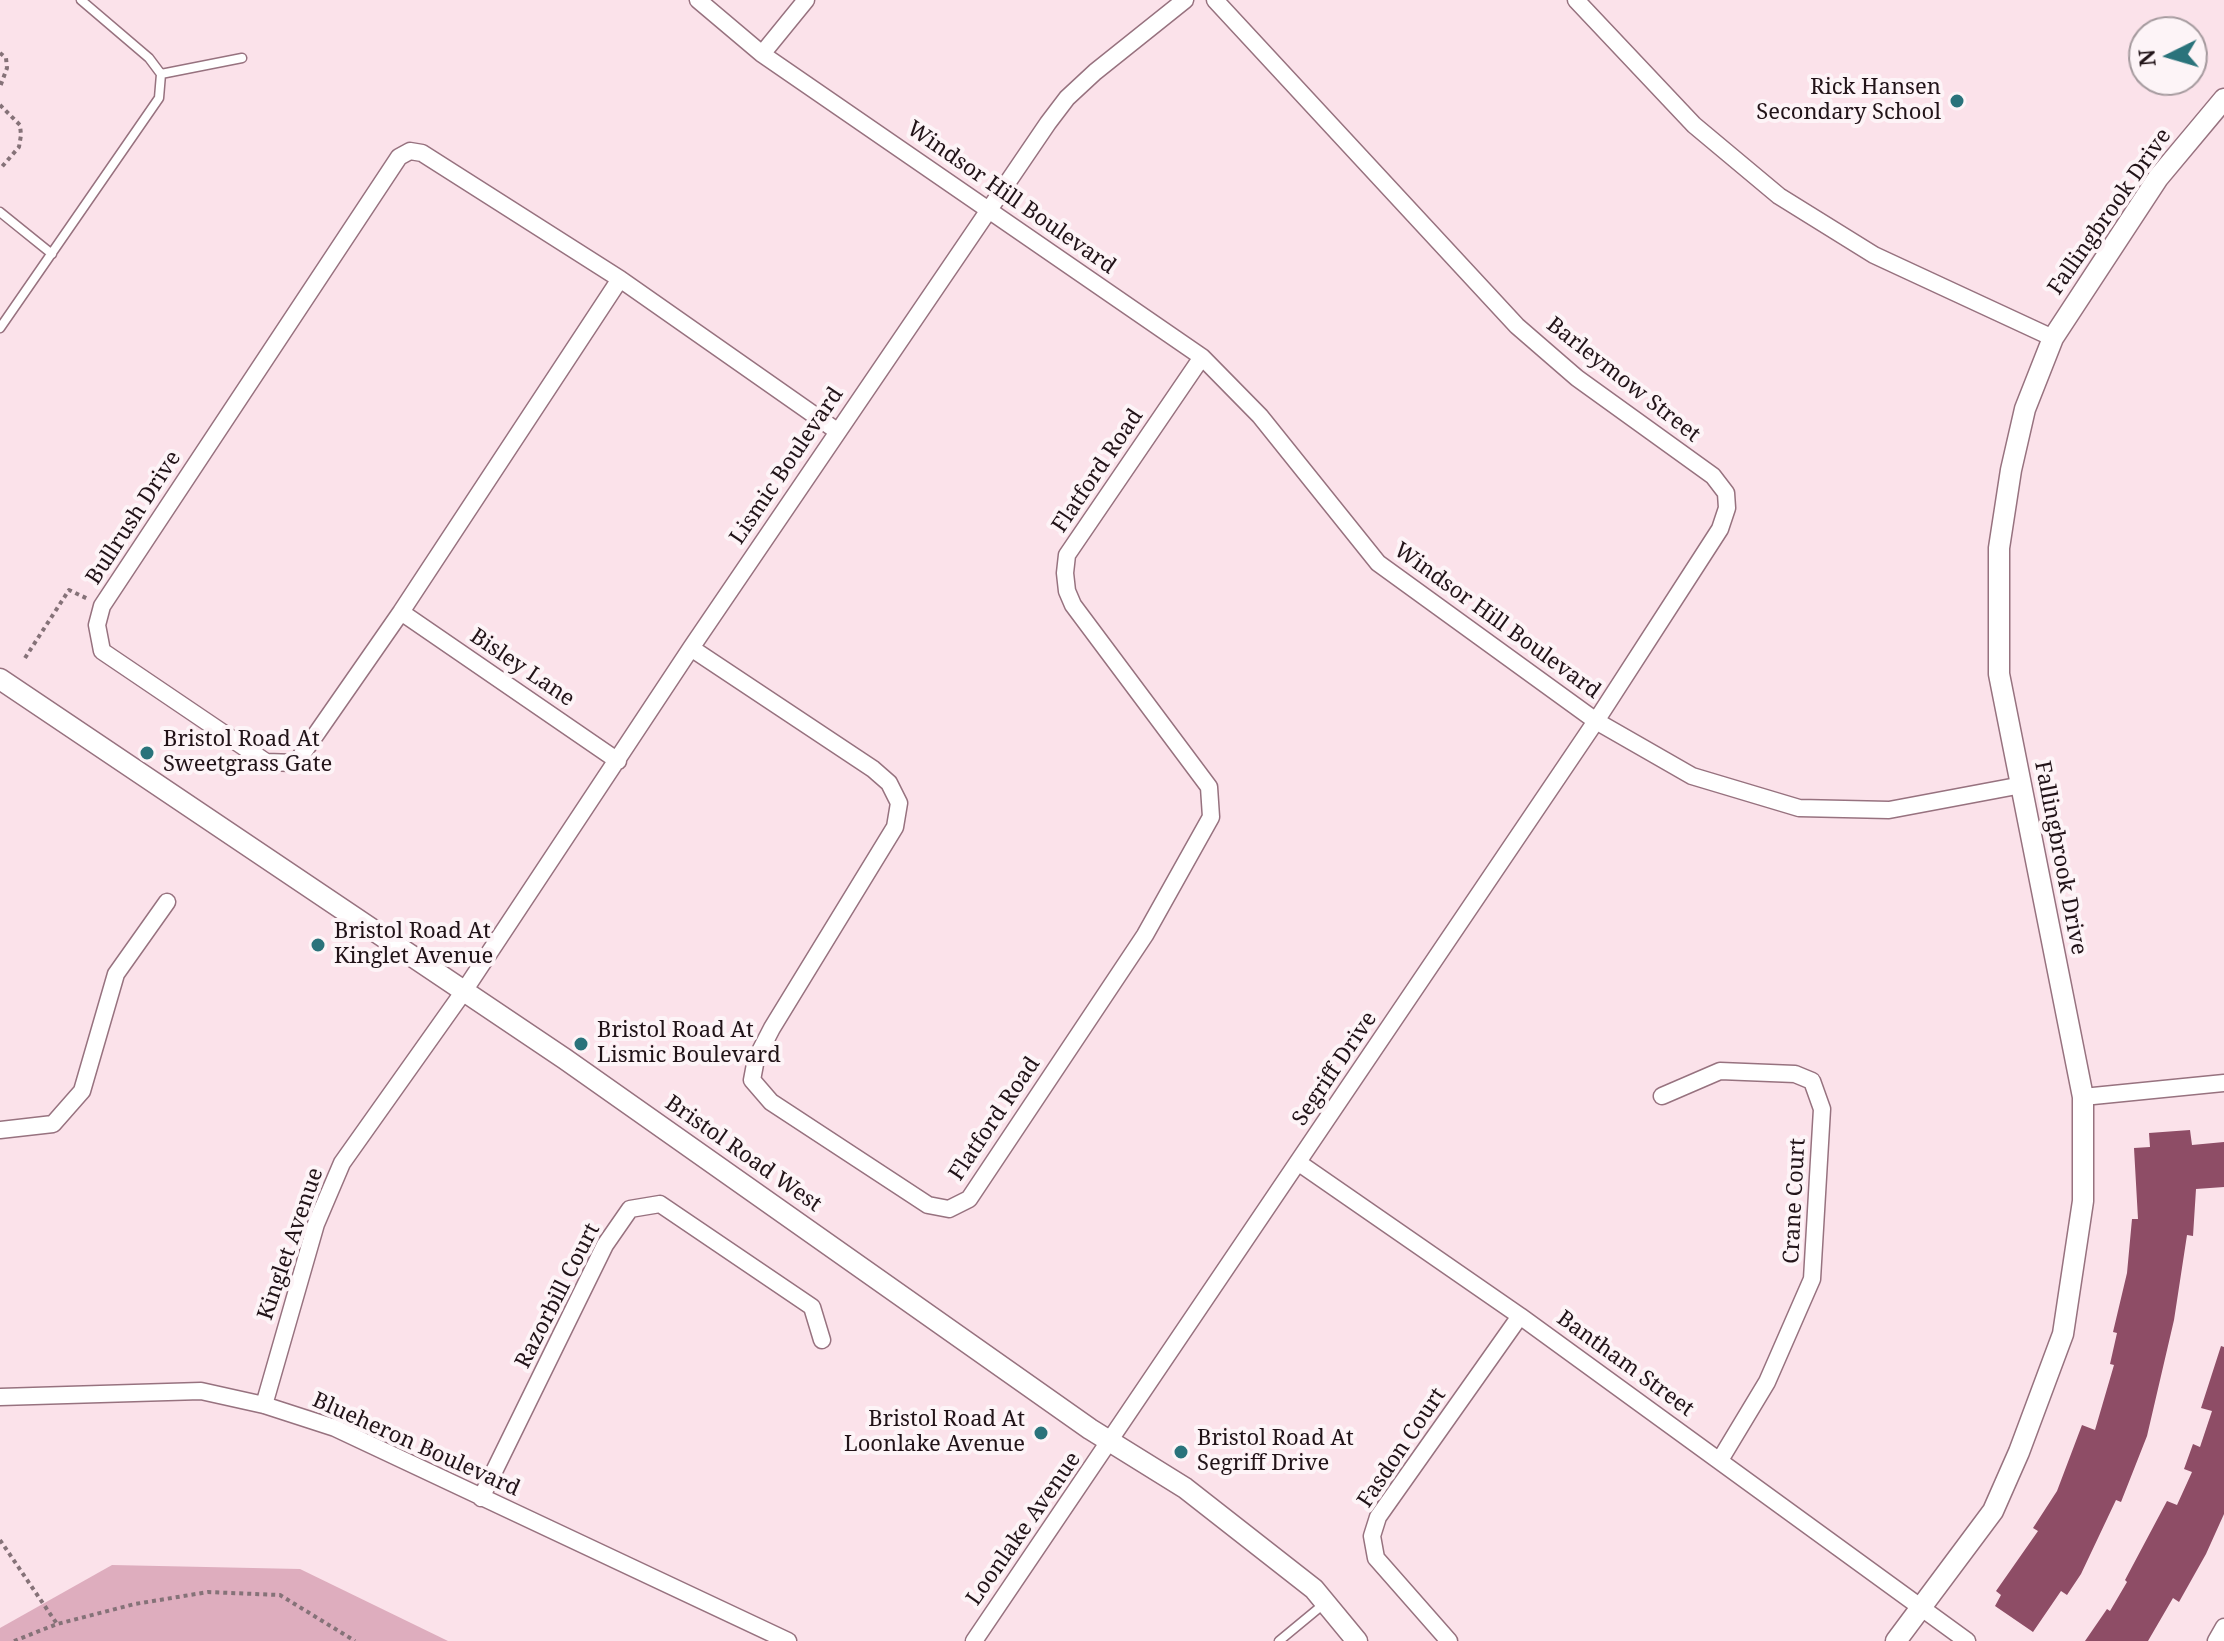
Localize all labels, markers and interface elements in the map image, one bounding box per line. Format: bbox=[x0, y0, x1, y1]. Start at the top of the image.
north arrow bbox=[2128, 16, 2208, 96]
text: N bbox=[2130, 48, 2162, 68]
place label: Rick Hansen Secondary School bbox=[1756, 75, 1941, 126]
marker: Rick Hansen Secondary School bbox=[1948, 92, 1966, 110]
street label: Windsor Hill Boulevard bbox=[901, 116, 1121, 280]
street label: Fallingbrook Drive bbox=[2043, 124, 2177, 300]
street label: Barleymow Street bbox=[1541, 312, 1705, 448]
street label: Lismic Boulevard bbox=[725, 382, 849, 550]
street label: Flatford Road bbox=[1047, 404, 1149, 538]
street label: Bullrush Drive bbox=[81, 446, 187, 590]
street label: Windsor Hill Boulevard bbox=[1389, 537, 1605, 705]
street label: Bisley Lane bbox=[465, 623, 579, 713]
place label: Bristol Road At Sweetgrass Gate bbox=[163, 727, 332, 778]
marker: Bristol Road At Sweetgrass Gate bbox=[138, 744, 156, 762]
street label: Fallingbrook Drive bbox=[2028, 759, 2092, 957]
place label: Bristol Road At Kinglet Avenue bbox=[334, 919, 493, 970]
marker: Bristol Road At Kinglet Avenue bbox=[309, 936, 327, 954]
street label: Segriff Drive bbox=[1287, 1007, 1383, 1131]
place label: Bristol Road At Lismic Boulevard bbox=[597, 1018, 781, 1070]
marker: Bristol Road At Lismic Boulevard bbox=[572, 1035, 590, 1053]
street label: Flatford Road bbox=[944, 1052, 1046, 1186]
street label: Bristol Road West bbox=[660, 1090, 826, 1218]
street label: Crane Court bbox=[1779, 1138, 1811, 1264]
street label: Kinglet Avenue bbox=[253, 1164, 329, 1324]
street label: Razorbill Court bbox=[510, 1219, 606, 1373]
street label: Bantham Street bbox=[1551, 1305, 1699, 1423]
street label: Fasdon Court bbox=[1352, 1383, 1452, 1513]
street label: Blueheron Boulevard bbox=[308, 1387, 524, 1503]
place label: Bristol Road At Loonlake Avenue bbox=[844, 1407, 1025, 1458]
marker: Bristol Road At Loonlake Avenue bbox=[1032, 1424, 1050, 1442]
place label: Bristol Road At Segriff Drive bbox=[1197, 1426, 1354, 1478]
marker: Bristol Road At Segriff Drive bbox=[1172, 1443, 1190, 1461]
street label: Loonlake Avenue bbox=[961, 1447, 1087, 1611]

